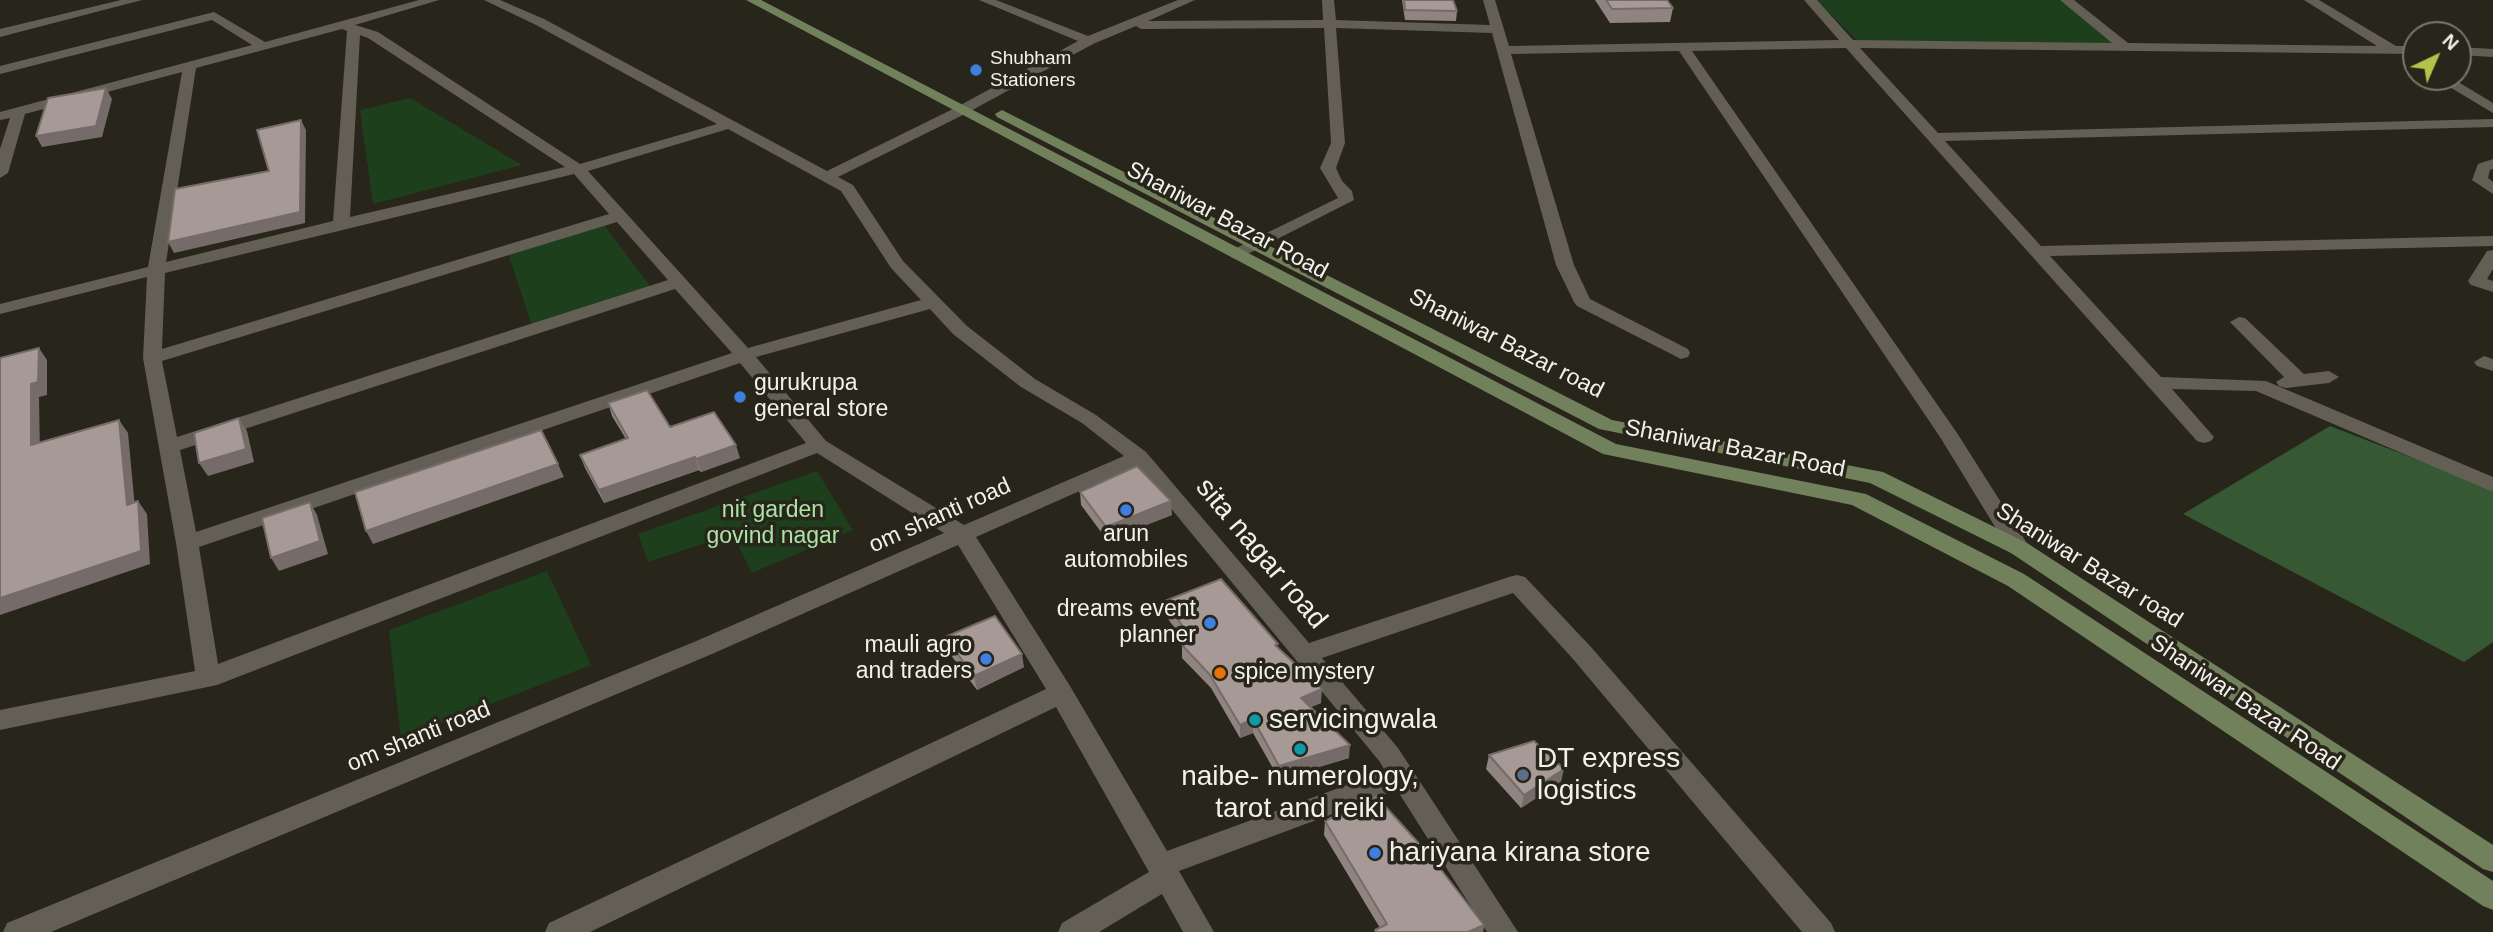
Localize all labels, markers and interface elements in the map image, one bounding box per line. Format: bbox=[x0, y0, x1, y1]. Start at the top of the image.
north arrow bbox=[2402, 21, 2472, 91]
text: N bbox=[2438, 30, 2463, 54]
place label: Shubham Stationers bbox=[990, 48, 1076, 92]
marker: Shubham Stationers bbox=[968, 62, 984, 78]
street label: Shaniwar Bazar Road bbox=[1122, 156, 1332, 286]
street label: Shaniwar Bazar road bbox=[1404, 283, 1608, 405]
place label: gurukrupa general store bbox=[754, 370, 888, 424]
marker: gurukrupa general store bbox=[732, 389, 748, 405]
street label: Shaniwar Bazar Road bbox=[1623, 414, 1847, 484]
street label: om shanti road bbox=[865, 472, 1015, 560]
street label: sita nagar road bbox=[1188, 472, 1334, 636]
park label: nit garden govind nagar bbox=[707, 497, 839, 551]
street label: Shaniwar Bazar road bbox=[1991, 497, 2187, 635]
marker: arun automobiles bbox=[1118, 502, 1134, 518]
place label: arun automobiles bbox=[1064, 521, 1188, 575]
place label: dreams event planner bbox=[1057, 596, 1196, 650]
marker: dreams event planner bbox=[1202, 615, 1218, 631]
street label: Shaniwar Bazar Road bbox=[2145, 629, 2345, 777]
place label: mauli agro and traders bbox=[856, 632, 972, 686]
marker: mauli agro and traders bbox=[978, 651, 994, 667]
place label: spice mystery bbox=[1234, 659, 1375, 687]
marker: spice mystery bbox=[1212, 665, 1228, 681]
street label: om shanti road bbox=[343, 696, 495, 778]
place label: servicingwala bbox=[1269, 703, 1437, 737]
marker: servicingwala bbox=[1247, 712, 1263, 728]
marker: naibe- numerology, tarot and reiki bbox=[1292, 741, 1308, 757]
place label: DT express logistics bbox=[1537, 742, 1680, 808]
place label: naibe- numerology, tarot and reiki bbox=[1181, 760, 1419, 826]
marker: DT express logistics bbox=[1515, 767, 1531, 783]
place label: hariyana kirana store bbox=[1389, 836, 1650, 870]
marker: hariyana kirana store bbox=[1367, 845, 1383, 861]

